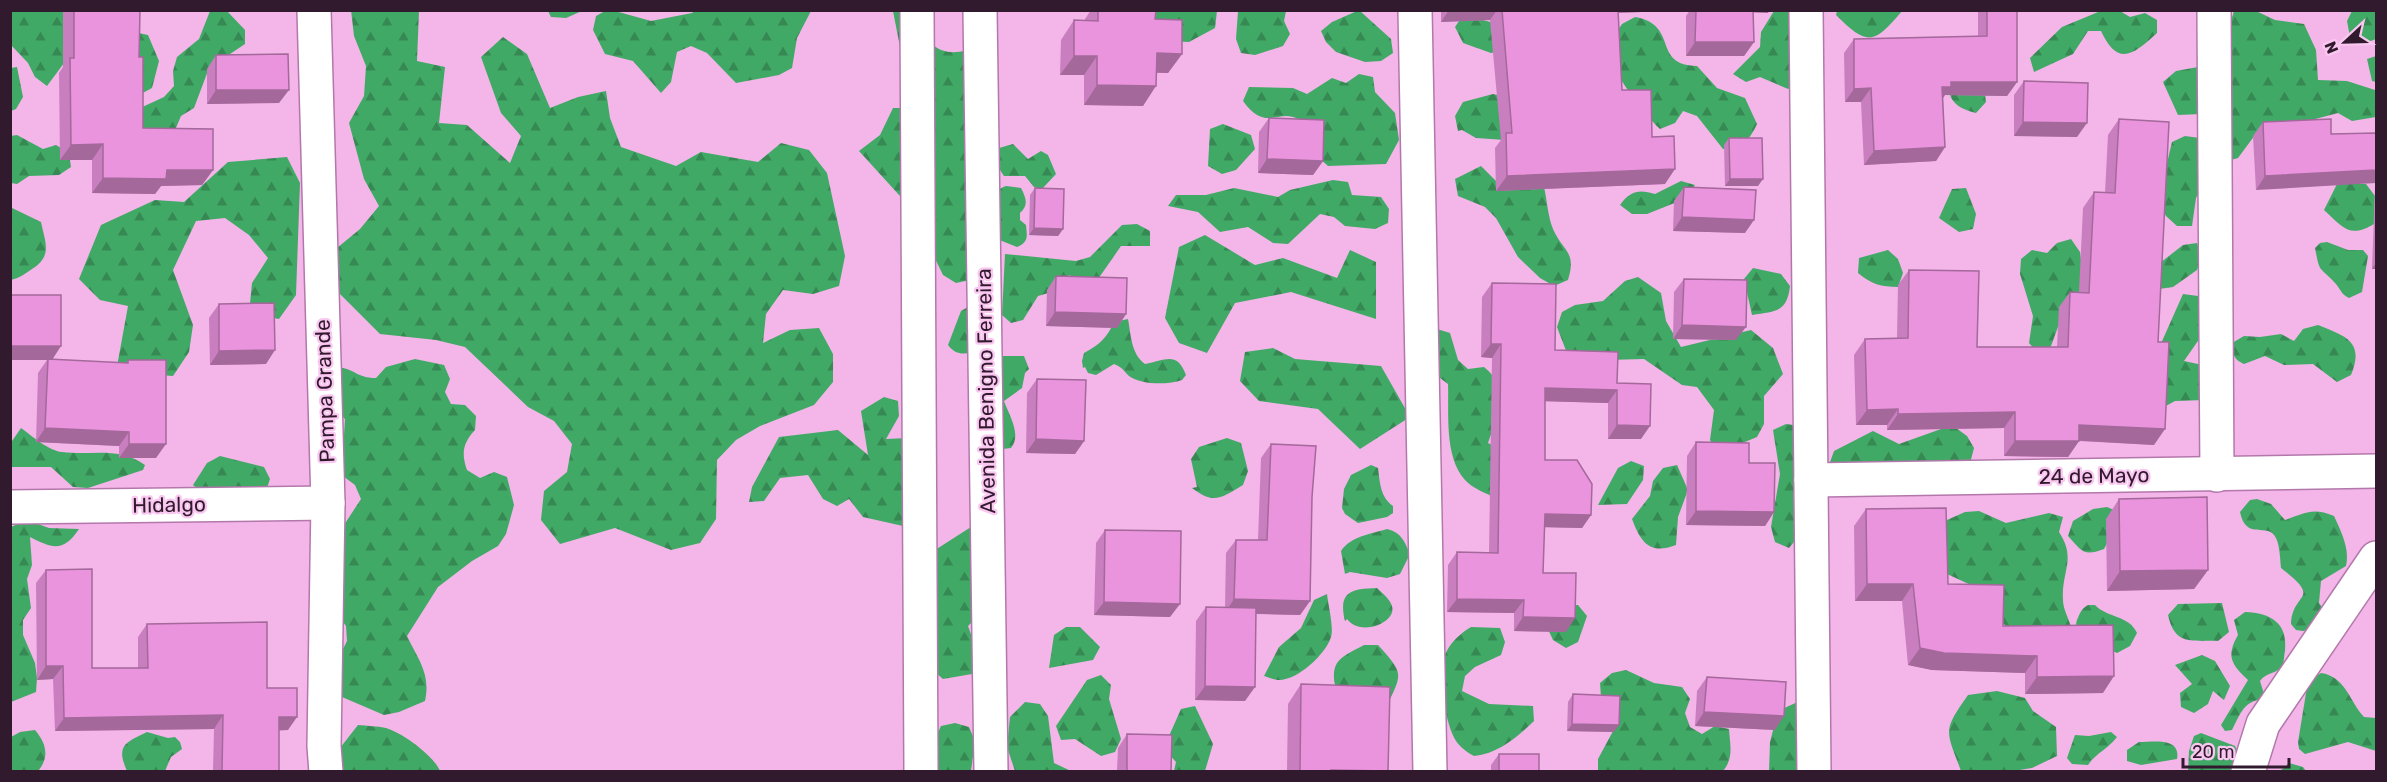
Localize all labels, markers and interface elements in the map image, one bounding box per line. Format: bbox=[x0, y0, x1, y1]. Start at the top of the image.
north arrow bbox=[2315, 12, 2375, 72]
text: N bbox=[2321, 39, 2343, 56]
street label: Avenida Benigno Ferreira bbox=[971, 268, 1000, 514]
street label: Pampa Grande bbox=[310, 319, 339, 463]
street label: 24 de Mayo bbox=[2038, 462, 2150, 489]
street label: Hidalgo bbox=[132, 491, 206, 518]
scale bar bbox=[2183, 731, 2290, 769]
text: 20 m bbox=[2192, 741, 2234, 763]

